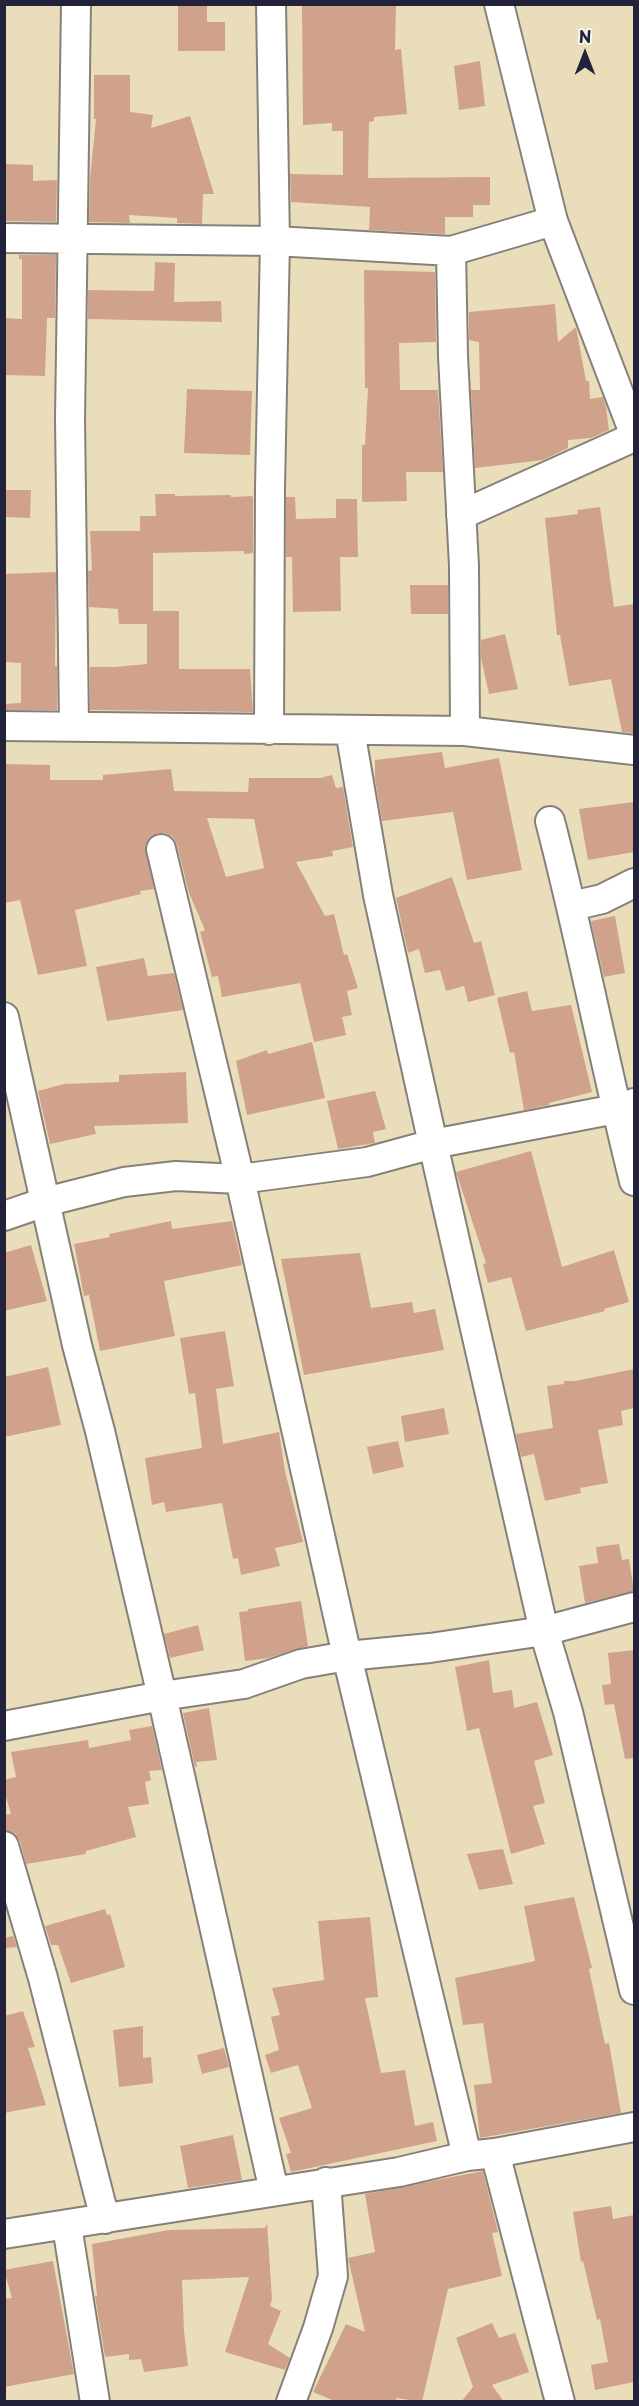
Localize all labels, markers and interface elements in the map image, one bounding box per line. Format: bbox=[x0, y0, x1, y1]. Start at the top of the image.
north arrow bbox=[555, 24, 615, 84]
text: N bbox=[579, 24, 591, 48]

